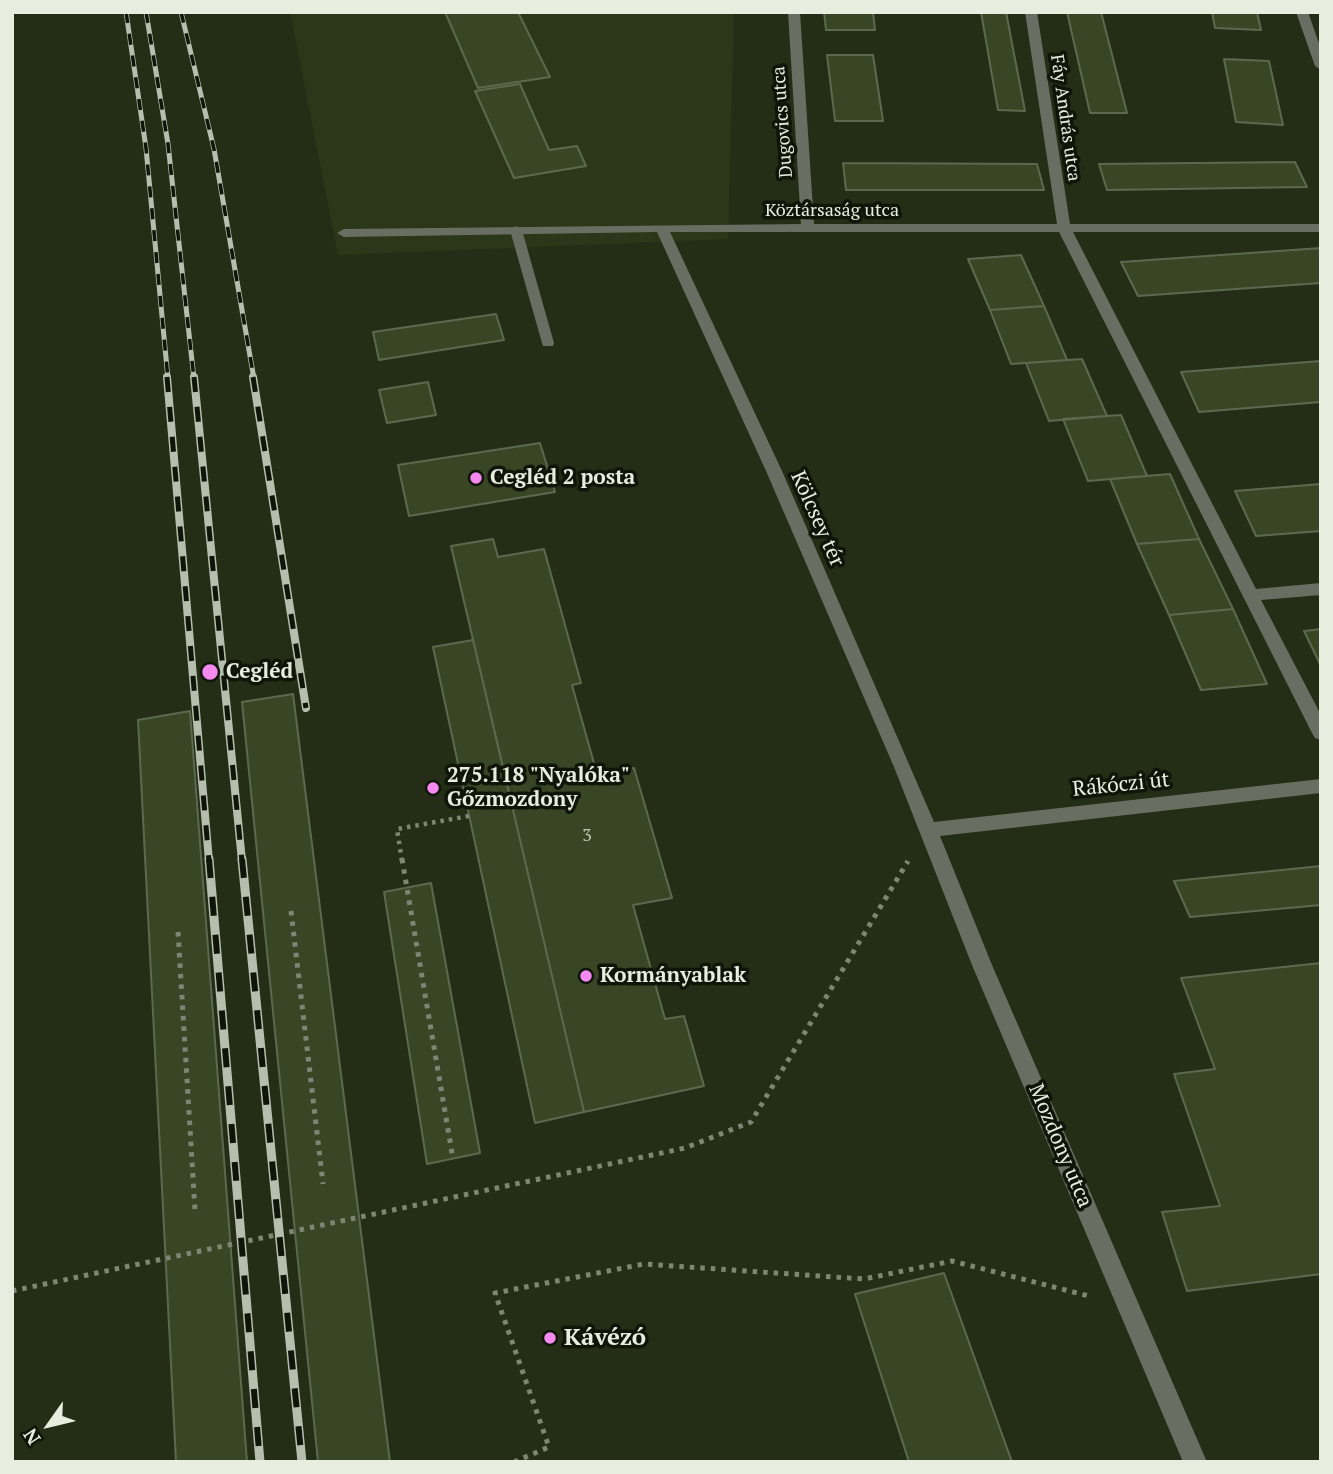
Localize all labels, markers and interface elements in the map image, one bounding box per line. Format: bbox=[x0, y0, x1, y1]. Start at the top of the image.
street label: Fáy András utca bbox=[1045, 53, 1085, 183]
street label: Dugovics utca bbox=[768, 66, 798, 178]
street label: Köztársaság utca bbox=[765, 200, 899, 222]
place label: Cegléd 2 posta bbox=[490, 465, 635, 491]
street label: Kölcsey tér bbox=[785, 467, 849, 571]
marker: Cegléd 2 posta bbox=[468, 470, 484, 486]
place label: Cegléd bbox=[226, 659, 293, 685]
marker: Cegléd bbox=[200, 662, 220, 682]
place label: 275.118 "Nyalóka" Gőzmozdony bbox=[447, 763, 630, 813]
street label: Rákóczi út bbox=[1071, 767, 1171, 803]
marker: 275.118 "Nyalóka" Gőzmozdony bbox=[425, 780, 441, 796]
house number: 3 bbox=[582, 825, 592, 847]
place label: Kormányablak bbox=[600, 963, 746, 989]
marker: Kormányablak bbox=[578, 968, 594, 984]
street label: Mozdony utca bbox=[1023, 1081, 1097, 1211]
place label: Kávézó bbox=[564, 1324, 646, 1352]
marker: Kávézó bbox=[542, 1330, 558, 1346]
north arrow bbox=[14, 1390, 84, 1460]
text: N bbox=[17, 1424, 46, 1450]

